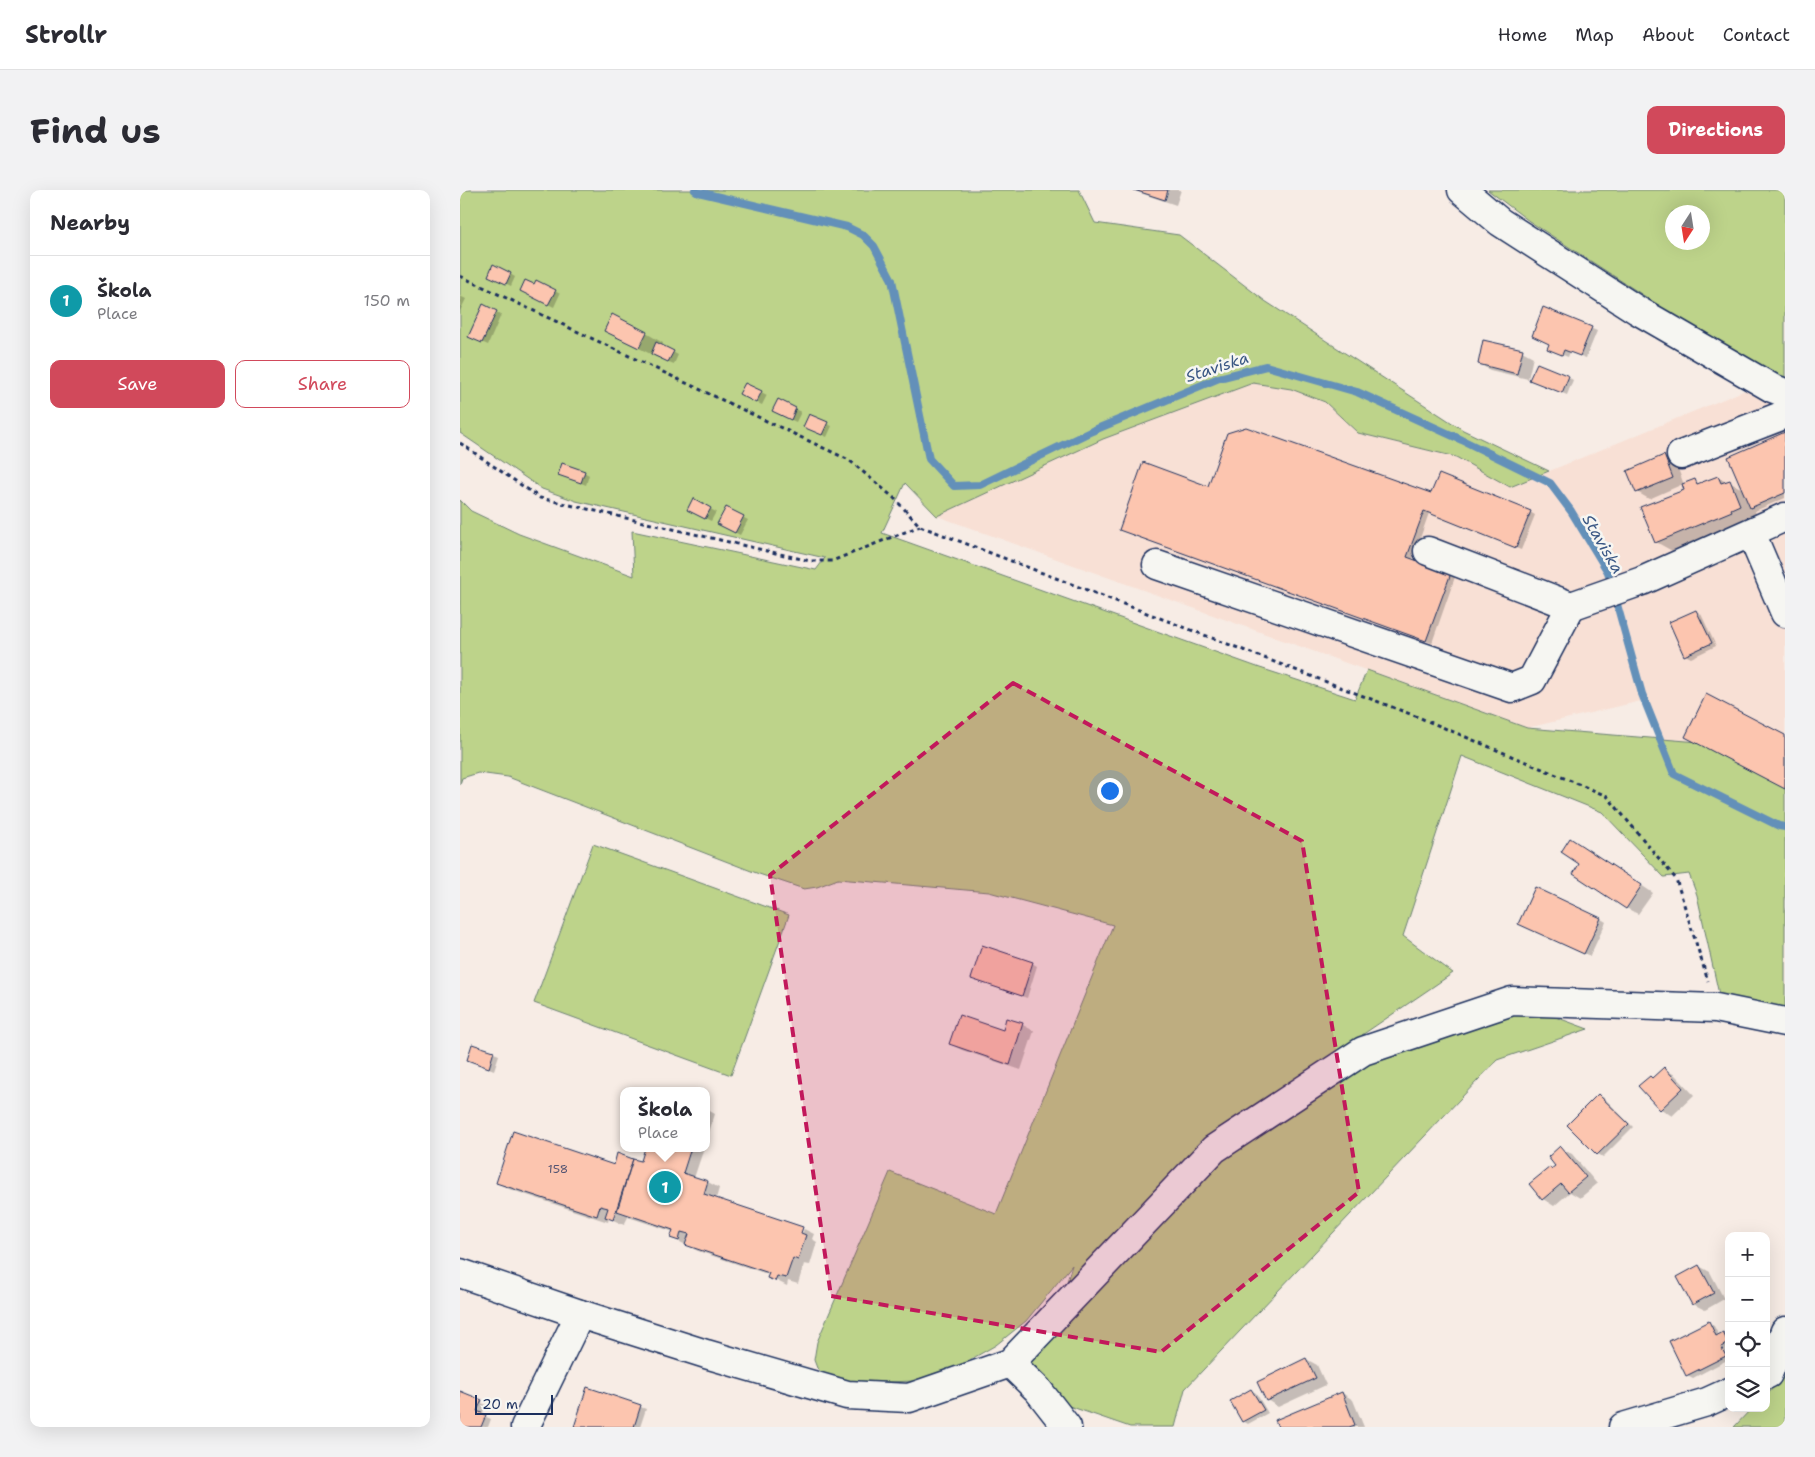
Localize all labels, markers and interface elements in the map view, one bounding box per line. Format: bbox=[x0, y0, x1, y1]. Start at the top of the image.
text: Strollr bbox=[25, 19, 107, 51]
text: Home bbox=[1498, 23, 1547, 47]
text: Map bbox=[1575, 23, 1614, 47]
text: About bbox=[1642, 23, 1695, 47]
text: Contact bbox=[1723, 23, 1790, 47]
button: Directions bbox=[1647, 106, 1785, 154]
text: Find us bbox=[30, 107, 161, 154]
north arrow bbox=[1665, 205, 1710, 250]
text: Nearby bbox=[50, 209, 130, 237]
text: Škola bbox=[97, 278, 152, 303]
text: 1 bbox=[62, 290, 70, 311]
text: 150 m bbox=[363, 290, 410, 311]
text: Place bbox=[97, 303, 138, 324]
water label: Staviska bbox=[1183, 347, 1251, 387]
button: Save bbox=[50, 360, 225, 408]
button: Share bbox=[235, 360, 410, 408]
water label: Staviska bbox=[1578, 511, 1628, 577]
your location bbox=[1097, 778, 1123, 804]
popup bbox=[620, 1087, 710, 1152]
text: Škola bbox=[638, 1097, 692, 1122]
text: Place bbox=[638, 1122, 679, 1143]
house number: 158 bbox=[548, 1161, 568, 1177]
pin: 1 bbox=[649, 1168, 681, 1206]
map controls bbox=[1725, 1232, 1770, 1412]
button: + bbox=[1725, 1232, 1770, 1277]
button: − bbox=[1725, 1277, 1770, 1322]
button: locate bbox=[1725, 1322, 1770, 1367]
button: layers bbox=[1725, 1367, 1770, 1412]
scale bar bbox=[475, 1392, 552, 1415]
text: 20 m bbox=[482, 1395, 518, 1413]

